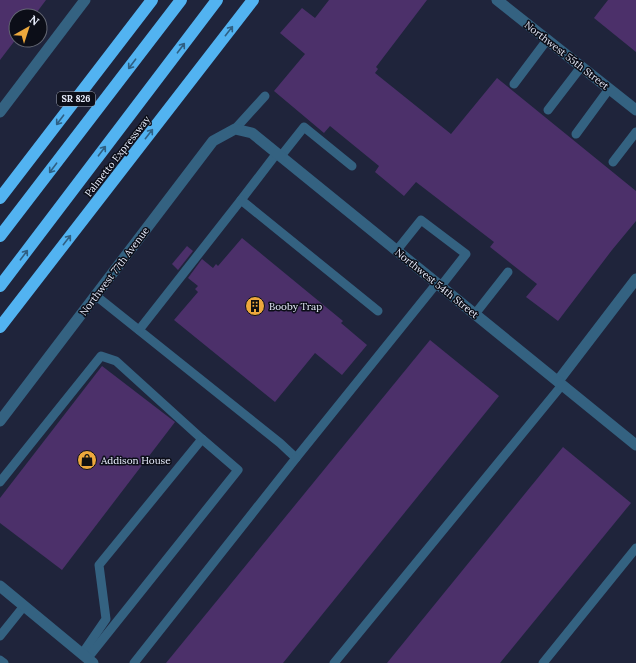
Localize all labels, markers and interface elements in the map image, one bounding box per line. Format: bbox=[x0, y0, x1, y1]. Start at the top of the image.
north arrow bbox=[8, 8, 48, 48]
text: N bbox=[27, 12, 42, 29]
street label: Northwest 55th Street bbox=[522, 18, 612, 93]
one-way arrow bbox=[225, 25, 233, 36]
one-way arrow bbox=[176, 42, 185, 53]
one-way arrow bbox=[127, 59, 136, 70]
road number: SR 826 bbox=[57, 92, 95, 106]
street label: Palmetto Expressway bbox=[82, 113, 153, 199]
one-way arrow bbox=[56, 114, 64, 125]
one-way arrow bbox=[145, 128, 154, 139]
one-way arrow bbox=[98, 146, 106, 157]
one-way arrow bbox=[48, 162, 57, 173]
street label: Northwest 77th Avenue bbox=[77, 224, 152, 318]
one-way arrow bbox=[62, 235, 71, 246]
street label: Northwest 54th Street bbox=[392, 246, 481, 321]
one-way arrow bbox=[19, 249, 28, 260]
building icon: Booby Trap bbox=[244, 295, 266, 317]
place label: Booby Trap bbox=[269, 300, 322, 313]
shop icon: Addison House bbox=[76, 449, 98, 471]
place label: Addison House bbox=[100, 454, 171, 467]

